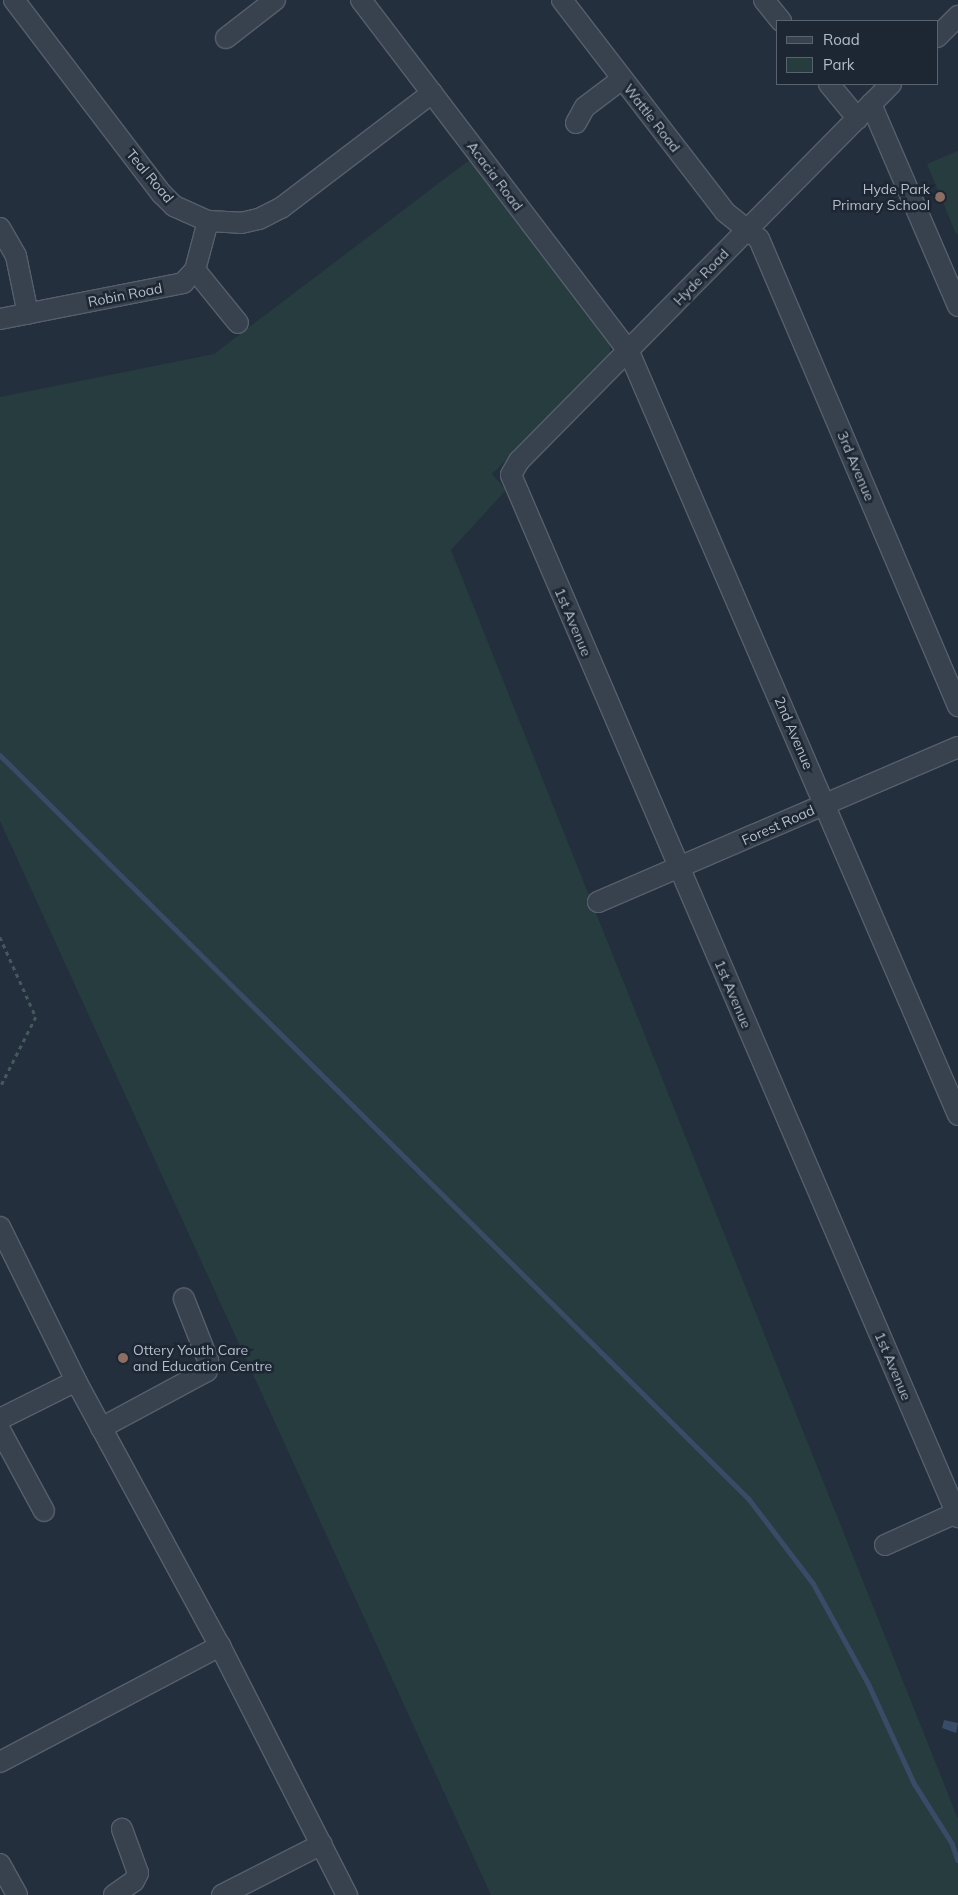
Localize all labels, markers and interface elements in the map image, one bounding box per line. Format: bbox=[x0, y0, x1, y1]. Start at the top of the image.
legend bbox=[776, 20, 938, 85]
text: Road bbox=[823, 30, 860, 49]
text: Park bbox=[823, 55, 855, 74]
street label: Wattle Road bbox=[620, 81, 684, 155]
street label: Acacia Road bbox=[464, 138, 526, 214]
street label: Teal Road bbox=[123, 146, 177, 206]
place label: Hyde Park Primary School bbox=[832, 181, 930, 213]
marker: Hyde Park Primary School bbox=[934, 191, 946, 203]
street label: Hyde Road bbox=[670, 245, 732, 309]
street label: Robin Road bbox=[86, 280, 164, 310]
street label: 3rd Avenue bbox=[834, 429, 878, 503]
street label: 1st Avenue bbox=[551, 585, 595, 659]
street label: 2nd Avenue bbox=[771, 694, 817, 772]
street label: Forest Road bbox=[739, 801, 817, 849]
street label: 1st Avenue bbox=[711, 957, 755, 1031]
street label: 1st Avenue bbox=[871, 1329, 915, 1403]
place label: Ottery Youth Care and Education Centre bbox=[133, 1342, 272, 1374]
marker: Ottery Youth Care and Education Centre bbox=[117, 1352, 129, 1364]

